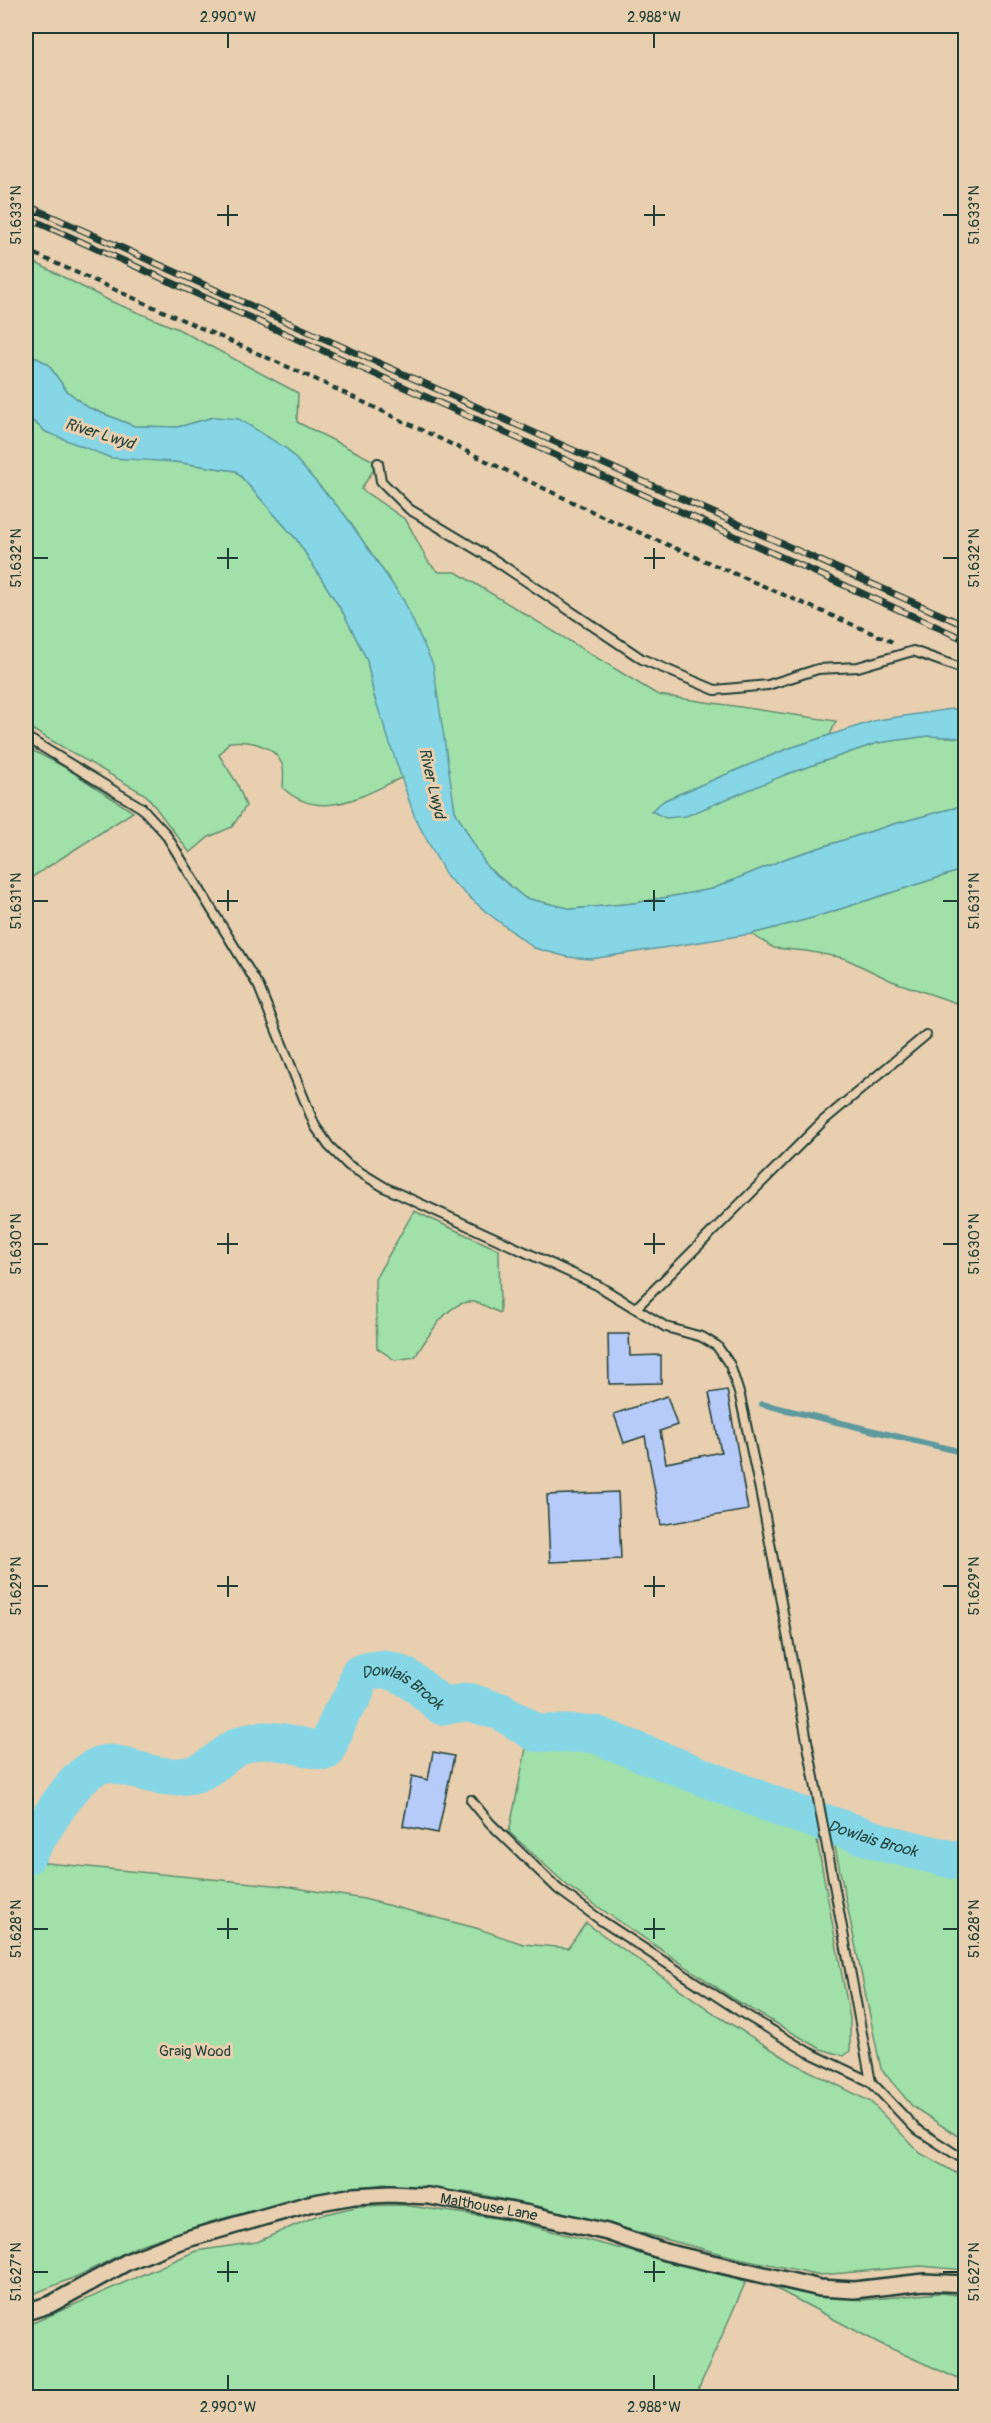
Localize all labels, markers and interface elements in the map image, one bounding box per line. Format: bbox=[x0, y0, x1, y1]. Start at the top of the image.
text: 2.990°W bbox=[200, 8, 257, 27]
text: 2.988°W bbox=[627, 8, 681, 27]
text: 51.633°N bbox=[7, 185, 26, 245]
text: 51.633°N bbox=[965, 185, 984, 245]
water label: River Lwyd bbox=[63, 414, 139, 455]
text: 51.632°N bbox=[7, 528, 26, 588]
text: 51.632°N bbox=[965, 528, 984, 588]
water label: River Lwyd bbox=[414, 746, 450, 822]
text: 51.631°N bbox=[7, 873, 26, 929]
text: 51.631°N bbox=[965, 873, 984, 929]
text: 51.630°N bbox=[7, 1213, 26, 1275]
text: 51.630°N bbox=[965, 1213, 984, 1275]
text: 51.629°N bbox=[7, 1557, 26, 1615]
text: 51.629°N bbox=[965, 1557, 984, 1615]
water label: Dowlais Brook bbox=[359, 1660, 448, 1715]
water label: Dowlais Brook bbox=[825, 1816, 921, 1862]
text: 51.628°N bbox=[7, 1900, 26, 1958]
text: 51.628°N bbox=[965, 1900, 984, 1958]
park label: Graig Wood bbox=[159, 2042, 231, 2061]
street label: Malthouse Lane bbox=[439, 2189, 540, 2226]
text: 51.627°N bbox=[7, 2242, 26, 2302]
text: 51.627°N bbox=[965, 2242, 984, 2302]
text: 2.990°W bbox=[200, 2398, 257, 2417]
text: 2.988°W bbox=[627, 2398, 681, 2417]

